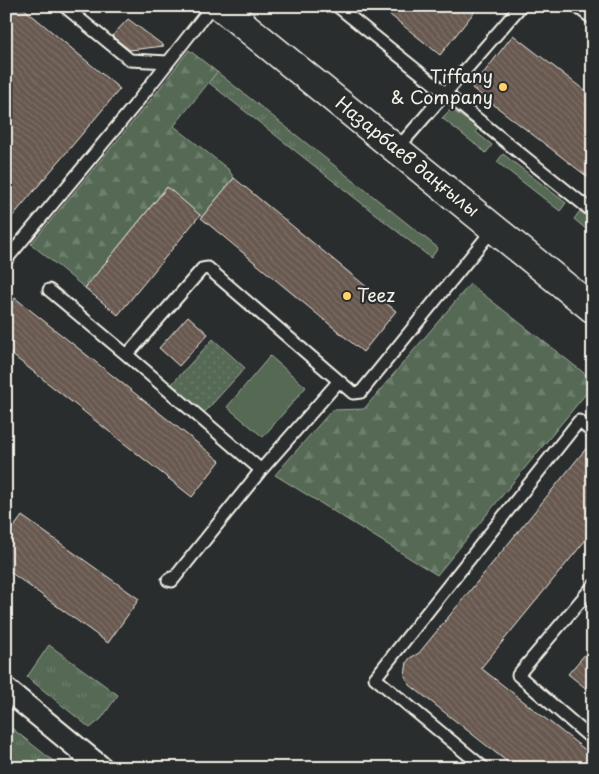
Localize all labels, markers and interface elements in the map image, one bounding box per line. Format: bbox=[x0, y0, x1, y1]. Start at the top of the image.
place label: Tiffany & Company bbox=[391, 62, 493, 110]
marker: Tiffany & Company bbox=[497, 81, 509, 93]
street label: Назарбаев даңғылы bbox=[330, 89, 486, 222]
place label: Teez bbox=[357, 281, 396, 308]
marker: Teez bbox=[341, 290, 353, 302]

